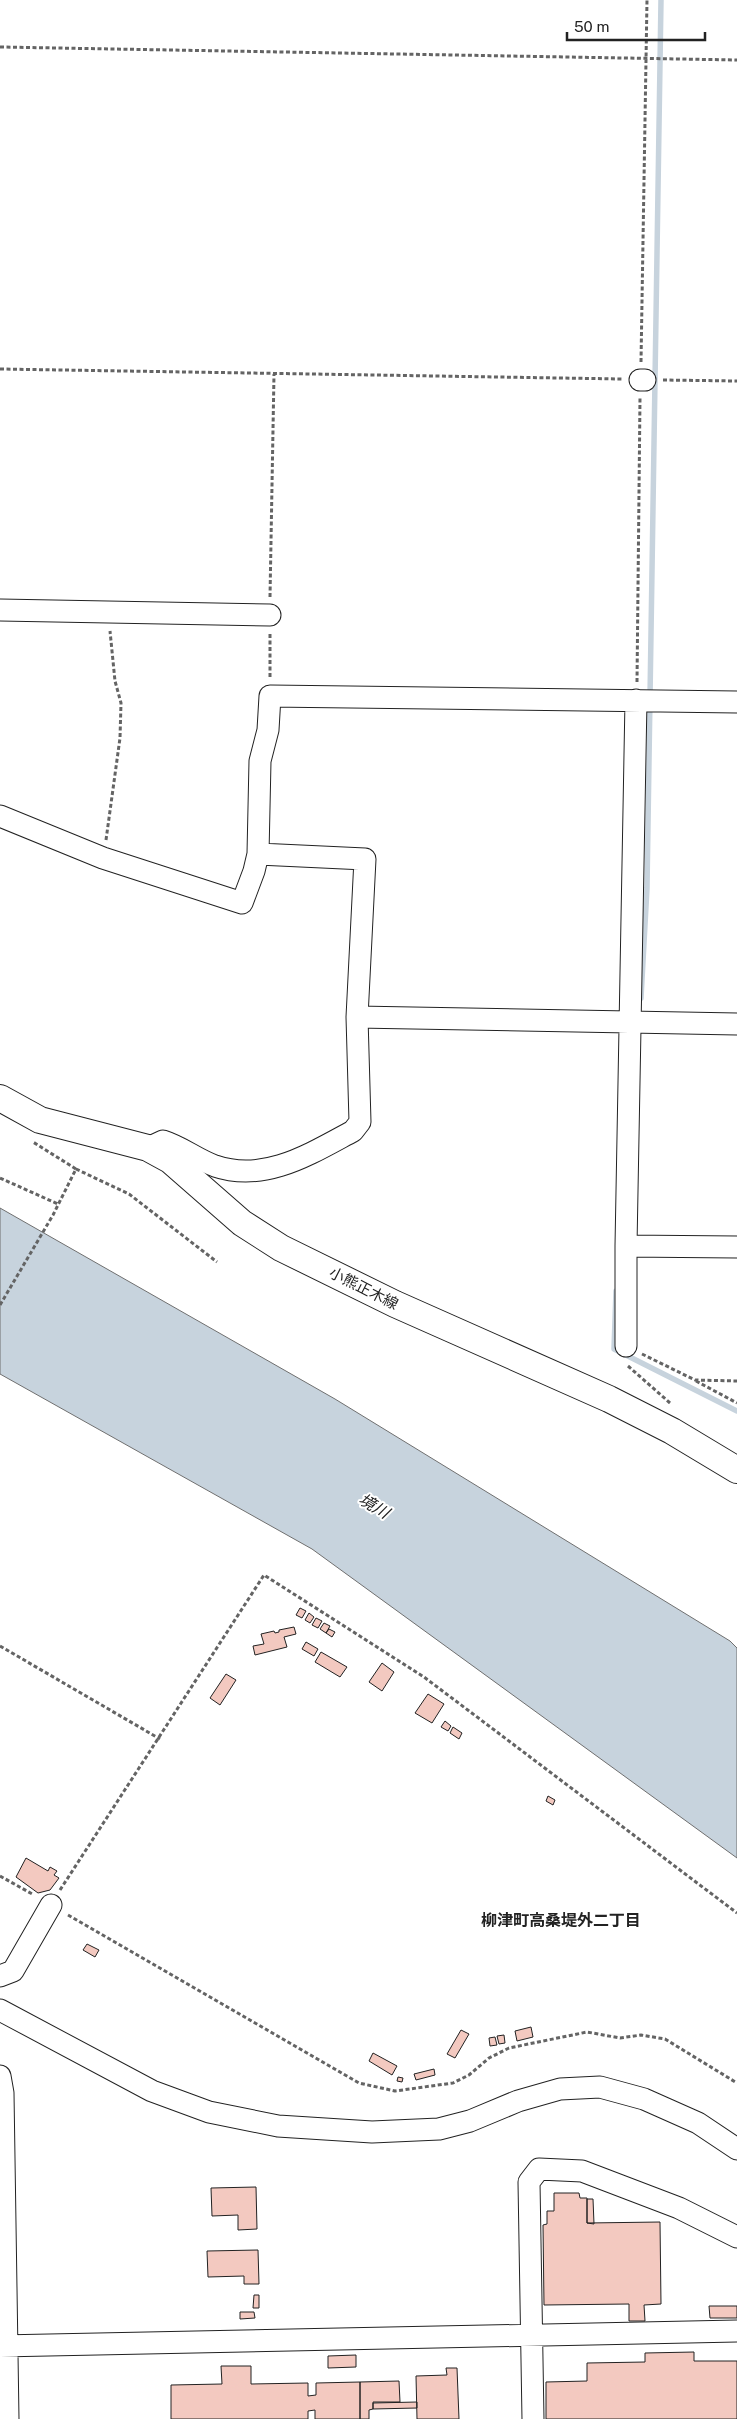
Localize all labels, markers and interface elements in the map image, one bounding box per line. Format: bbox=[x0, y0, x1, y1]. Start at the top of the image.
scale bar bbox=[567, 10, 704, 42]
text: 50 m bbox=[574, 18, 609, 35]
street label: 小熊正木線 bbox=[327, 1263, 401, 1313]
water label: 境川 bbox=[355, 1490, 394, 1523]
district label: 柳津町高桑堤外二丁目 bbox=[481, 1911, 641, 1930]

